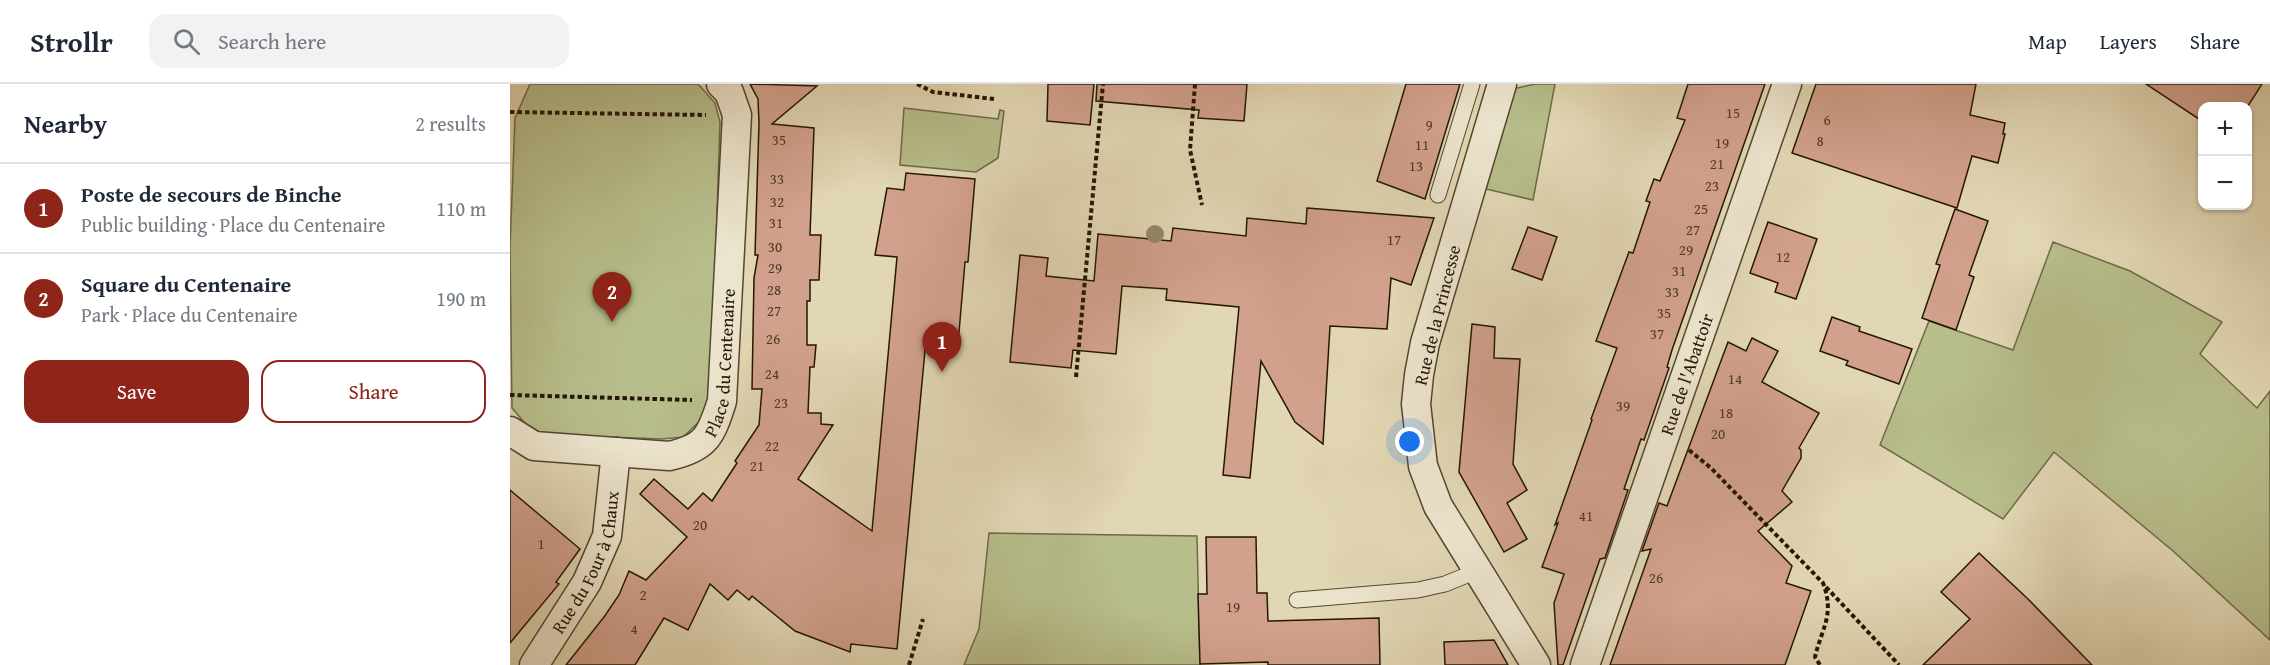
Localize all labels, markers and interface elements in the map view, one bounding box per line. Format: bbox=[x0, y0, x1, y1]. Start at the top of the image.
search box bbox=[149, 14, 569, 68]
text: Strollr bbox=[30, 21, 113, 62]
icon: search bbox=[170, 25, 203, 58]
text: Search here bbox=[218, 25, 326, 57]
text: Map bbox=[2028, 26, 2067, 57]
text: Layers bbox=[2100, 26, 2157, 57]
text: Share bbox=[2190, 26, 2240, 57]
house number: 15 bbox=[1726, 102, 1740, 123]
map controls bbox=[2198, 102, 2252, 210]
button: + bbox=[2198, 102, 2252, 156]
text: Nearby bbox=[24, 104, 107, 143]
text: 2 results bbox=[415, 109, 486, 138]
house number: 6 bbox=[1823, 109, 1831, 130]
house number: 9 bbox=[1425, 114, 1433, 135]
house number: 35 bbox=[772, 129, 786, 150]
house number: 8 bbox=[1816, 130, 1824, 151]
house number: 19 bbox=[1715, 132, 1729, 153]
house number: 11 bbox=[1415, 134, 1429, 155]
house number: 21 bbox=[1710, 153, 1724, 174]
house number: 13 bbox=[1409, 155, 1423, 176]
button: − bbox=[2198, 156, 2252, 210]
house number: 33 bbox=[770, 168, 784, 189]
house number: 23 bbox=[1705, 175, 1719, 196]
text: Poste de secours de Binche bbox=[81, 178, 342, 210]
house number: 32 bbox=[770, 191, 784, 212]
text: 1 bbox=[38, 194, 49, 223]
text: 110 m bbox=[436, 194, 486, 223]
house number: 25 bbox=[1694, 198, 1708, 219]
text: Public building · Place du Centenaire bbox=[81, 210, 385, 239]
house number: 31 bbox=[769, 212, 783, 233]
house number: 27 bbox=[1686, 219, 1700, 240]
house number: 17 bbox=[1387, 229, 1401, 250]
house number: 30 bbox=[768, 236, 782, 257]
house number: 29 bbox=[1679, 239, 1693, 260]
street label: Rue de la Princesse bbox=[1407, 242, 1467, 388]
house number: 12 bbox=[1776, 246, 1790, 267]
house number: 29 bbox=[768, 257, 782, 278]
house number: 31 bbox=[1672, 260, 1686, 281]
text: Square du Centenaire bbox=[81, 268, 291, 300]
pin: 2 bbox=[592, 272, 632, 322]
house number: 28 bbox=[767, 279, 781, 300]
house number: 33 bbox=[1665, 281, 1679, 302]
text: 2 bbox=[38, 284, 49, 313]
text: 190 m bbox=[436, 284, 486, 313]
street label: Place du Centenaire bbox=[696, 288, 741, 442]
text: Park · Place du Centenaire bbox=[81, 300, 298, 329]
house number: 27 bbox=[767, 300, 781, 321]
house number: 35 bbox=[1657, 302, 1671, 323]
street label: Rue de l'Abattoir bbox=[1652, 309, 1720, 439]
pin: 1 bbox=[922, 322, 962, 372]
house number: 37 bbox=[1650, 323, 1664, 344]
house number: 26 bbox=[766, 328, 780, 349]
button: Save bbox=[24, 360, 249, 423]
button: Share bbox=[261, 360, 486, 423]
house number: 24 bbox=[765, 363, 779, 384]
house number: 14 bbox=[1728, 368, 1742, 389]
house number: 23 bbox=[774, 392, 788, 413]
house number: 39 bbox=[1616, 395, 1630, 416]
house number: 18 bbox=[1719, 402, 1733, 423]
house number: 20 bbox=[1711, 423, 1725, 444]
your location bbox=[1395, 427, 1424, 456]
house number: 22 bbox=[765, 435, 779, 456]
house number: 21 bbox=[750, 455, 764, 476]
street label: Rue du Four à Chaux bbox=[544, 489, 625, 639]
house number: 41 bbox=[1579, 505, 1593, 526]
house number: 20 bbox=[693, 514, 707, 535]
house number: 1 bbox=[537, 533, 545, 554]
house number: 26 bbox=[1649, 567, 1663, 588]
house number: 2 bbox=[639, 584, 647, 605]
house number: 19 bbox=[1226, 596, 1240, 617]
house number: 4 bbox=[630, 618, 638, 639]

